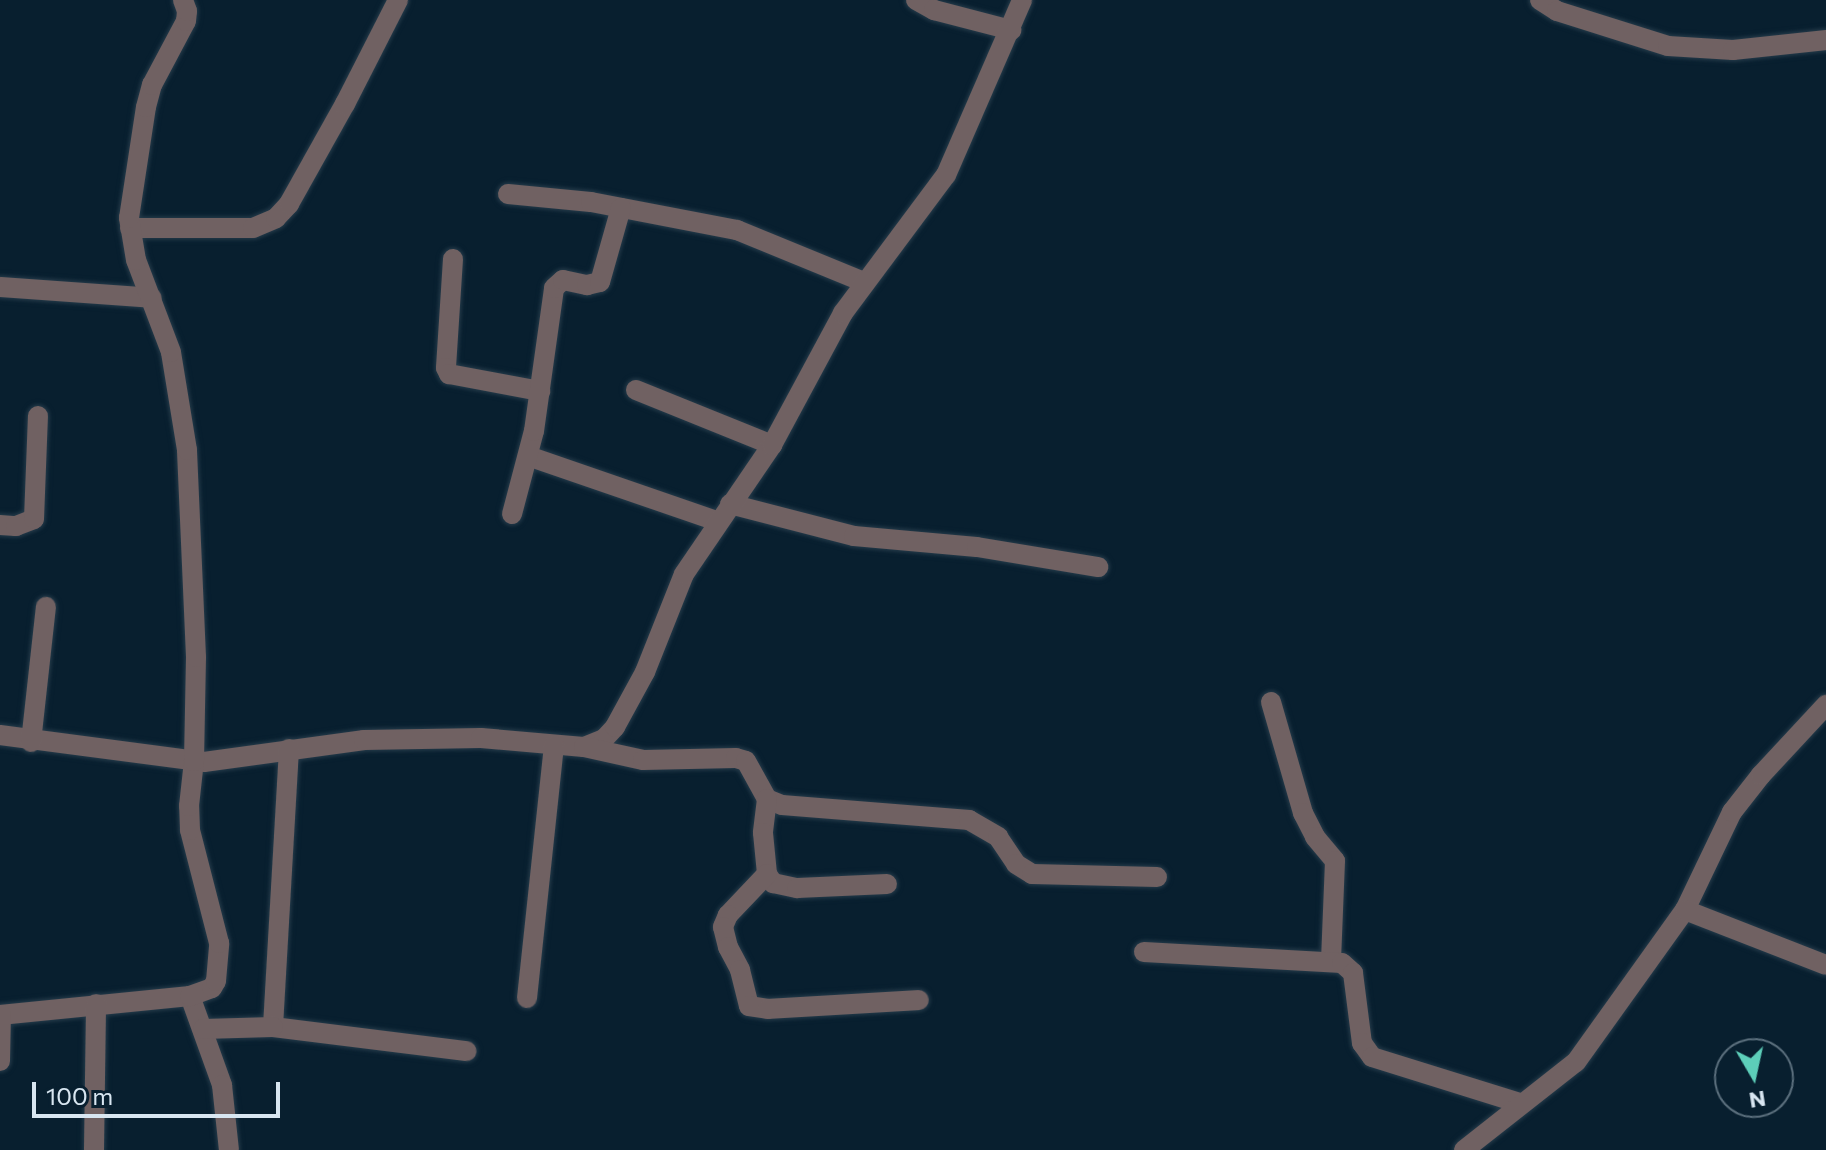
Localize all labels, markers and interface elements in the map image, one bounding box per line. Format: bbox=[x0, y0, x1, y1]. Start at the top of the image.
north arrow bbox=[1714, 1038, 1794, 1118]
scale bar bbox=[36, 1066, 284, 1116]
text: 100 m bbox=[46, 1081, 113, 1110]
text: N bbox=[1747, 1086, 1768, 1115]

